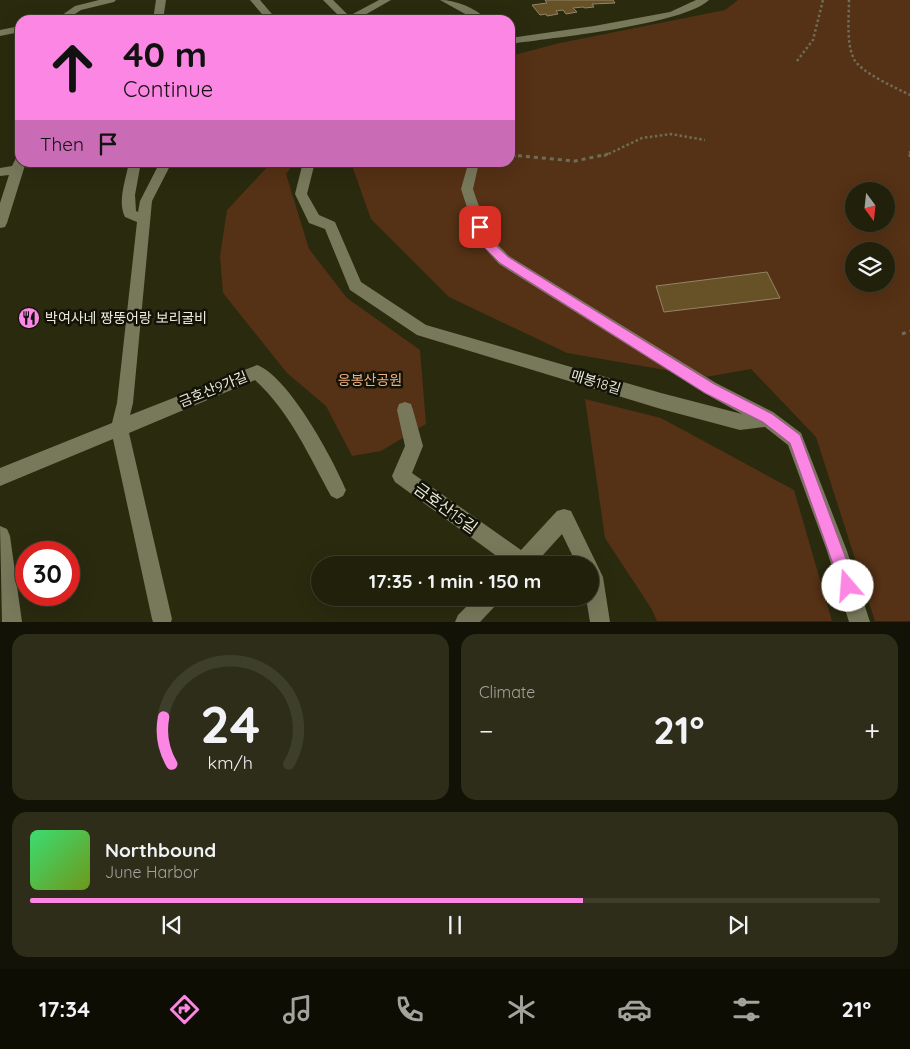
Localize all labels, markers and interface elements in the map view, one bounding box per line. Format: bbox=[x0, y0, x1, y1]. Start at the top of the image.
text: 40 m bbox=[123, 32, 207, 76]
icon: ahead bbox=[40, 35, 105, 100]
text: Continue bbox=[123, 75, 213, 103]
icon: arrive bbox=[94, 130, 122, 158]
text: Then bbox=[40, 132, 84, 156]
north arrow bbox=[845, 182, 895, 232]
map controls bbox=[845, 182, 895, 292]
pin bbox=[459, 206, 501, 248]
icon: arrive bbox=[466, 213, 494, 241]
button: layers bbox=[845, 242, 895, 292]
restaurant icon: 박여사네 짱뚱어랑 보리굴비 bbox=[17, 306, 41, 330]
place label: 박여사네 짱뚱어랑 보리굴비 bbox=[45, 309, 207, 327]
street label: 매봉18길 bbox=[569, 366, 623, 398]
street label: 금호산9가길 bbox=[176, 367, 250, 411]
park label: 응봉산공원 bbox=[338, 371, 402, 389]
street label: 금호산15길 bbox=[410, 478, 482, 538]
speed limit sign: 30 bbox=[15, 541, 80, 606]
position arrow bbox=[821, 559, 873, 611]
text: 17:35 · 1 min · 150 m bbox=[369, 569, 541, 593]
text: Climate bbox=[479, 682, 535, 702]
text: 24 bbox=[200, 691, 261, 756]
text: 21° bbox=[653, 706, 705, 754]
text: − bbox=[479, 713, 494, 748]
text: + bbox=[864, 713, 880, 748]
text: km/h bbox=[208, 751, 253, 773]
text: Northbound bbox=[105, 838, 216, 862]
text: June Harbor bbox=[105, 862, 199, 882]
icon: previous bbox=[158, 911, 186, 939]
icon: pause bbox=[441, 911, 469, 939]
icon: next bbox=[724, 911, 752, 939]
icon: directions bbox=[167, 992, 202, 1027]
icon: music bbox=[280, 992, 315, 1027]
icon: phone bbox=[392, 992, 427, 1027]
icon: climate bbox=[504, 992, 539, 1027]
icon: car bbox=[617, 992, 652, 1027]
icon: filters bbox=[729, 992, 764, 1027]
text: 17:34 bbox=[39, 995, 90, 1023]
text: 21° bbox=[841, 995, 871, 1023]

